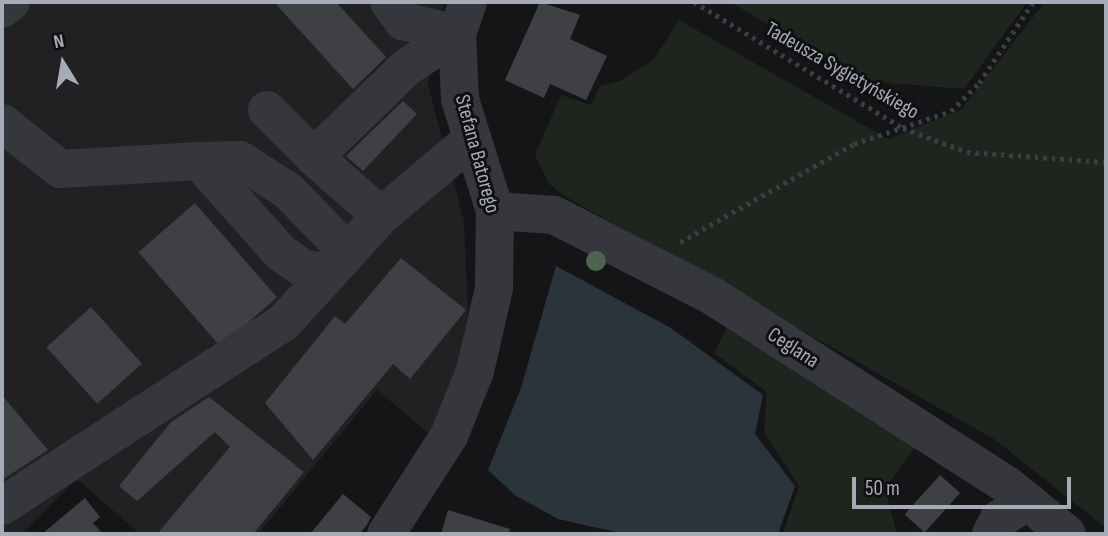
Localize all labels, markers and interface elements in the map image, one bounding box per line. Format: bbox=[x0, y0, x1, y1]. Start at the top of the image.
street label: Tadeusza Sygietyńskiego bbox=[761, 17, 923, 125]
north arrow bbox=[28, 28, 98, 98]
text: N bbox=[52, 30, 66, 54]
street label: Stefana Batorego bbox=[449, 92, 505, 216]
street label: Ceglana bbox=[763, 322, 823, 374]
scale bar bbox=[856, 462, 1075, 506]
text: 50 m bbox=[865, 476, 900, 501]

